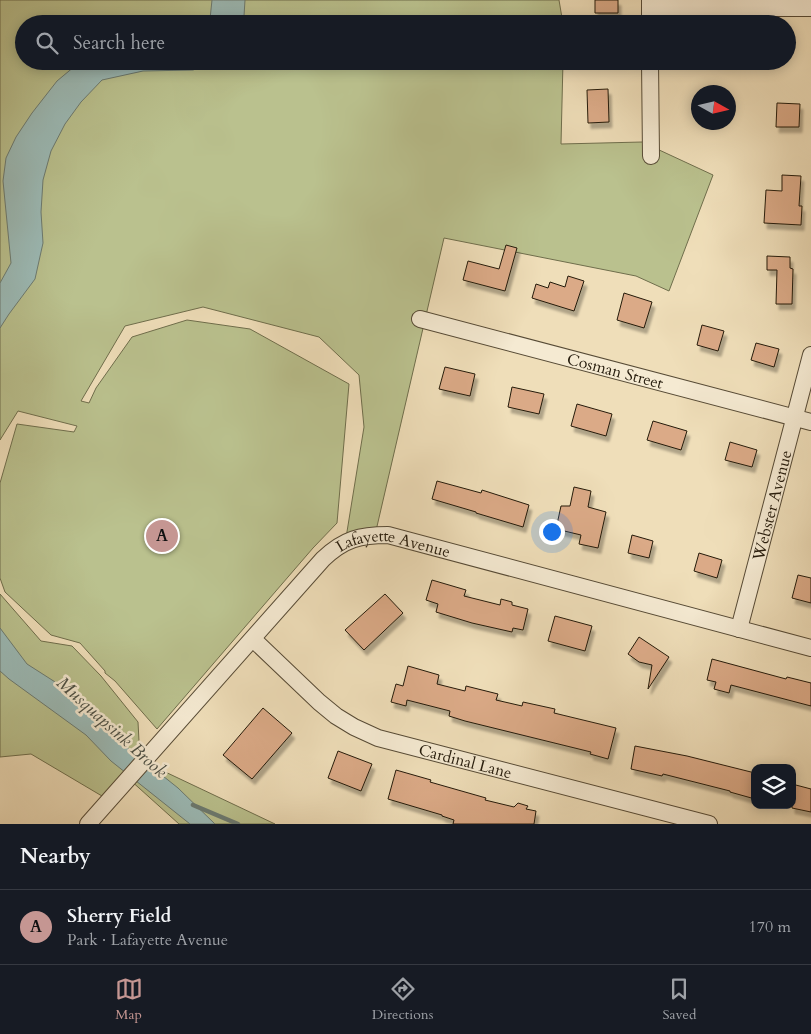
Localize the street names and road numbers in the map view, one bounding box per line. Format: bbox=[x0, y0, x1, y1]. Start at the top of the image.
street label: Cosman Street bbox=[565, 348, 666, 395]
street label: Webster Avenue bbox=[747, 448, 798, 564]
street label: Lafayette Avenue bbox=[332, 525, 453, 563]
street label: Cardinal Lane bbox=[416, 739, 514, 784]

